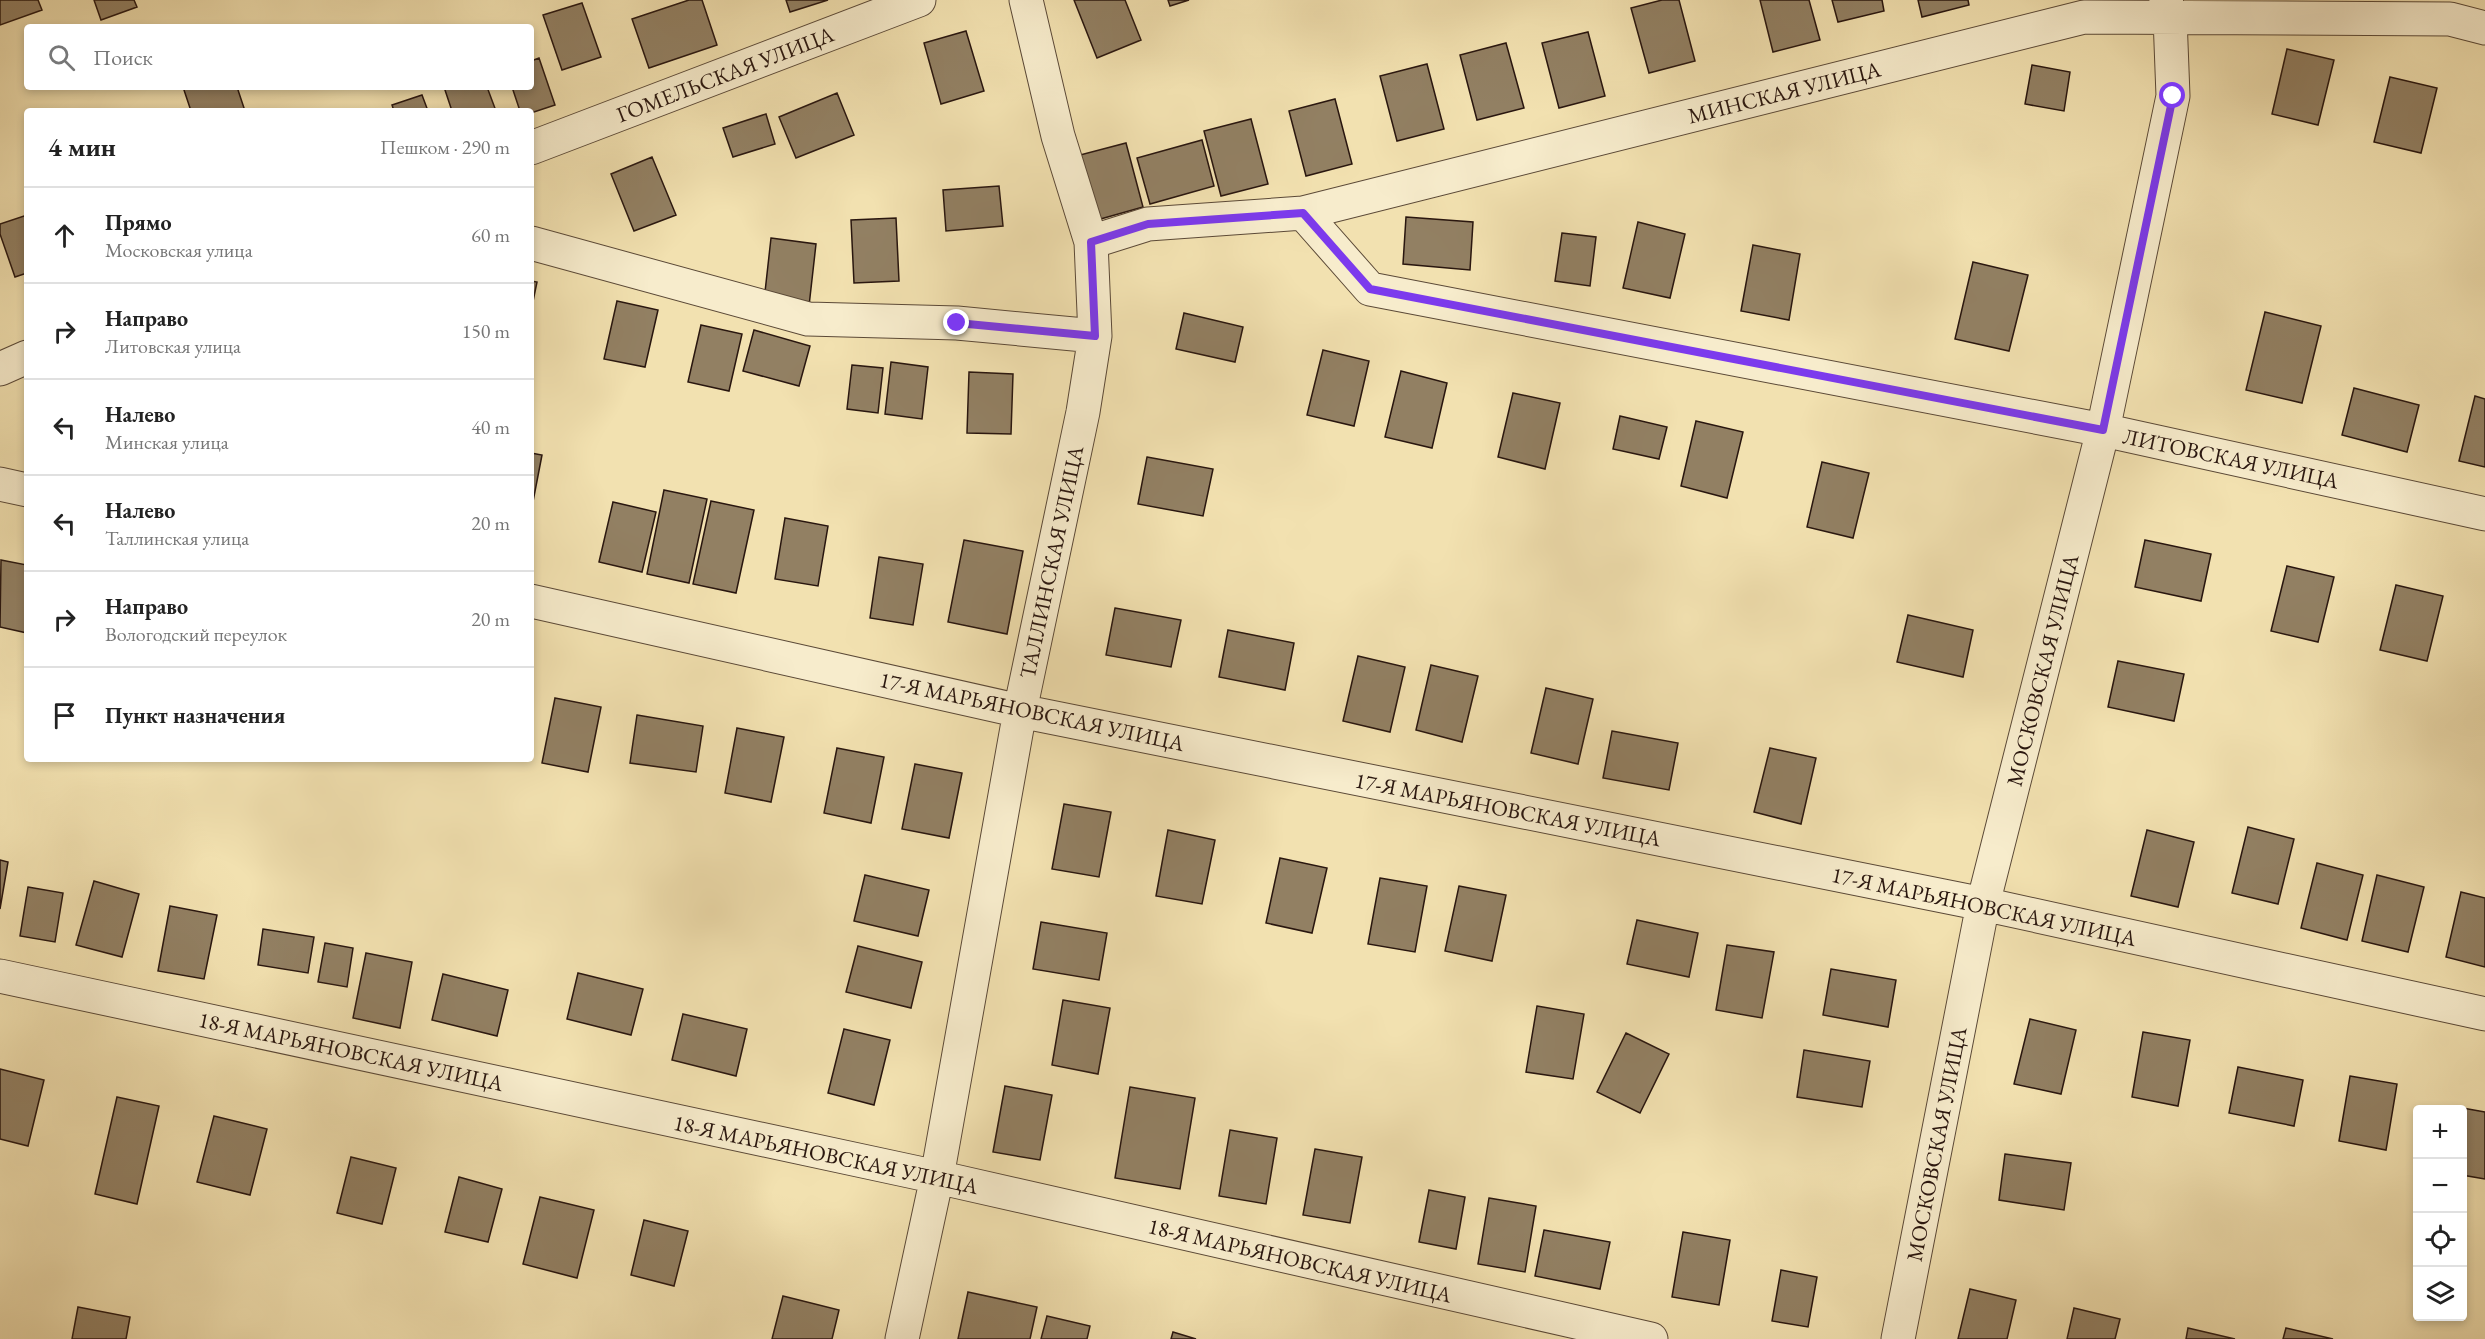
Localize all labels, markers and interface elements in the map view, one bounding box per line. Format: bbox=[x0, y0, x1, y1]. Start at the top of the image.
street label: ГОМЕЛЬСКАЯ УЛИЦА bbox=[612, 19, 839, 129]
search box bbox=[24, 24, 534, 90]
icon: search bbox=[45, 41, 78, 74]
text: Поиск bbox=[93, 43, 153, 72]
street label: МИНСКАЯ УЛИЦА bbox=[1685, 54, 1884, 131]
route start bbox=[2159, 82, 2185, 108]
text: 4 мин bbox=[48, 130, 116, 164]
text: Пешком · 290 m bbox=[380, 134, 510, 160]
text: Прямо bbox=[105, 208, 172, 237]
icon: ahead bbox=[48, 219, 81, 252]
text: 60 m bbox=[471, 222, 510, 248]
text: Московская улица bbox=[105, 237, 253, 263]
text: Направо bbox=[105, 304, 188, 333]
route end bbox=[943, 309, 969, 335]
icon: right bbox=[48, 315, 81, 348]
text: 150 m bbox=[462, 318, 510, 344]
text: Литовская улица bbox=[105, 333, 241, 359]
text: Налево bbox=[105, 400, 175, 429]
icon: left bbox=[48, 411, 81, 444]
text: 40 m bbox=[471, 414, 510, 440]
street label: ЛИТОВСКАЯ УЛИЦА bbox=[2120, 421, 2342, 496]
text: Минская улица bbox=[105, 429, 229, 455]
street label: ТАЛЛИНСКАЯ УЛИЦА bbox=[1013, 442, 1091, 681]
text: Налево bbox=[105, 496, 175, 525]
icon: left bbox=[48, 507, 81, 540]
text: 20 m bbox=[471, 510, 510, 536]
text: Таллинская улица bbox=[105, 525, 249, 551]
street label: МОСКОВСКАЯ УЛИЦА bbox=[2000, 550, 2086, 789]
text: Направо bbox=[105, 592, 188, 621]
icon: right bbox=[48, 603, 81, 636]
text: 20 m bbox=[471, 606, 510, 632]
text: Вологодский переулок bbox=[105, 621, 287, 647]
street label: 17-Я МАРЬЯНОВСКАЯ УЛИЦА bbox=[877, 665, 1188, 758]
icon: arrive bbox=[48, 699, 81, 732]
text: Пункт назначения bbox=[105, 701, 285, 730]
street label: 17-Я МАРЬЯНОВСКАЯ УЛИЦА bbox=[1353, 766, 1664, 854]
street label: 17-Я МАРЬЯНОВСКАЯ УЛИЦА bbox=[1829, 860, 2140, 953]
street label: 18-Я МАРЬЯНОВСКАЯ УЛИЦА bbox=[196, 1005, 507, 1098]
street label: МОСКОВСКАЯ УЛИЦА bbox=[1900, 1024, 1974, 1264]
map controls bbox=[2413, 1105, 2467, 1321]
button: + bbox=[2413, 1105, 2467, 1159]
street label: 18-Я МАРЬЯНОВСКАЯ УЛИЦА bbox=[671, 1108, 982, 1201]
button: − bbox=[2413, 1159, 2467, 1213]
street label: 18-Я МАРЬЯНОВСКАЯ УЛИЦА bbox=[1145, 1211, 1455, 1310]
button: locate bbox=[2413, 1213, 2467, 1267]
button: layers bbox=[2413, 1267, 2467, 1321]

